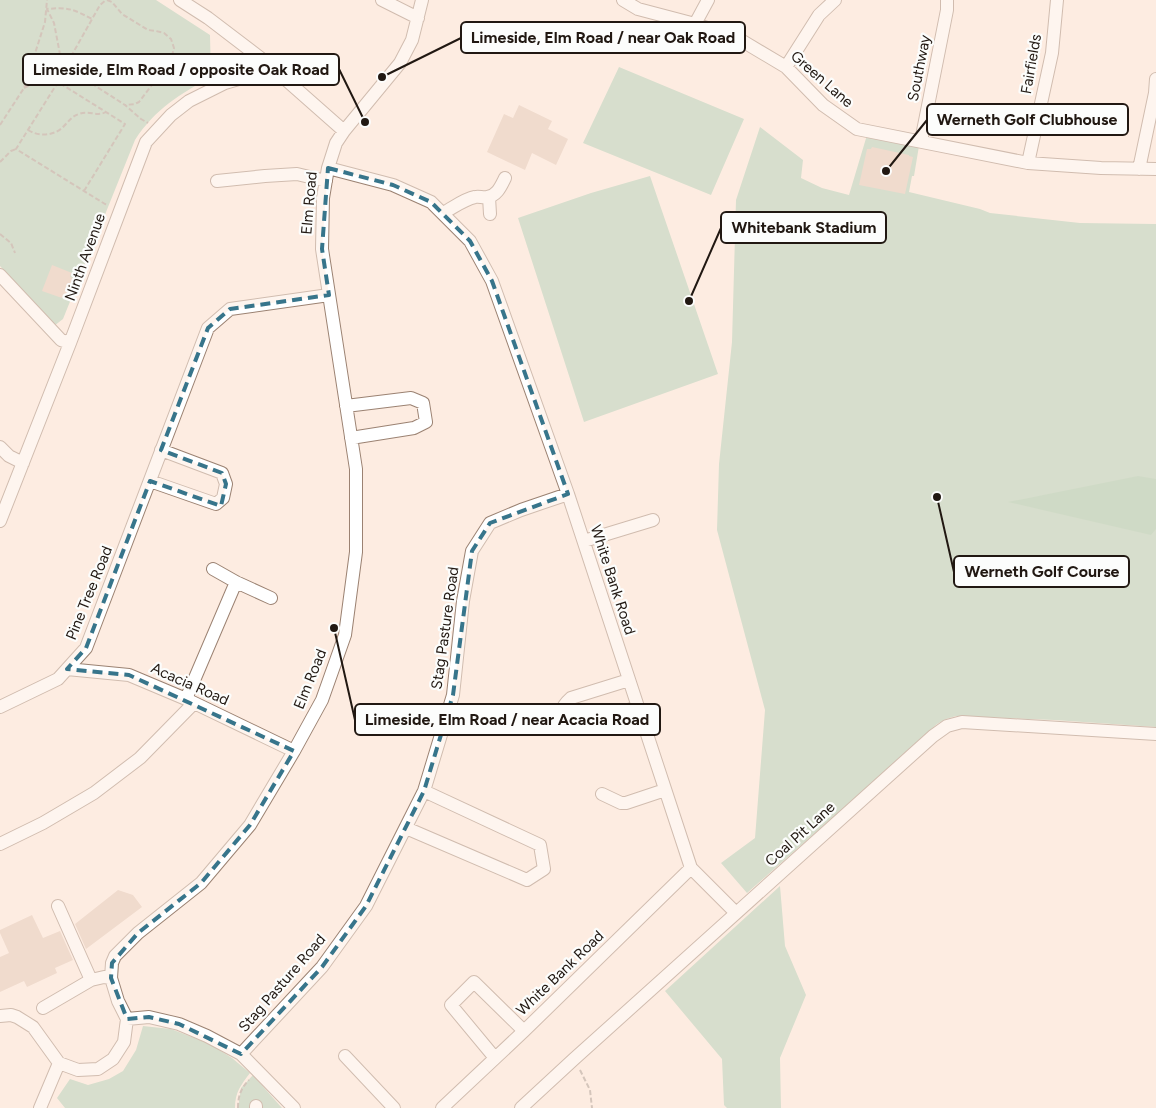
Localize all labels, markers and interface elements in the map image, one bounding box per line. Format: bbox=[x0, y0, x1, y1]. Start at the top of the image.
callout: Limeside, Elm Road / near Oak Road bbox=[461, 22, 745, 53]
text: Limeside, Elm Road / near Oak Road bbox=[471, 28, 735, 47]
street label: Southway bbox=[904, 33, 934, 103]
street label: Fairfields bbox=[1017, 33, 1045, 95]
street label: Green Lane bbox=[787, 47, 857, 111]
callout: Limeside, Elm Road / opposite Oak Road bbox=[23, 54, 339, 85]
text: Limeside, Elm Road / opposite Oak Road bbox=[33, 60, 329, 79]
callout: Werneth Golf Clubhouse bbox=[927, 104, 1128, 135]
text: Werneth Golf Clubhouse bbox=[937, 110, 1117, 129]
street label: Elm Road bbox=[297, 171, 321, 235]
street label: Ninth Avenue bbox=[61, 211, 109, 303]
callout: Whitebank Stadium bbox=[721, 212, 886, 243]
text: Whitebank Stadium bbox=[731, 218, 877, 237]
street label: White Bank Road bbox=[587, 523, 639, 637]
street label: Pine Tree Road bbox=[62, 543, 116, 643]
callout: Werneth Golf Course bbox=[954, 556, 1129, 587]
text: Werneth Golf Course bbox=[965, 562, 1120, 581]
street label: Stag Pasture Road bbox=[427, 565, 463, 691]
street label: Elm Road bbox=[290, 646, 330, 712]
street label: Acacia Road bbox=[148, 659, 232, 709]
callout: Limeside, Elm Road / near Acacia Road bbox=[355, 704, 660, 735]
text: Limeside, Elm Road / near Acacia Road bbox=[365, 710, 649, 729]
street label: Coal Pit Lane bbox=[761, 798, 839, 870]
street label: White Bank Road bbox=[513, 927, 607, 1019]
street label: Stag Pasture Road bbox=[235, 930, 329, 1036]

